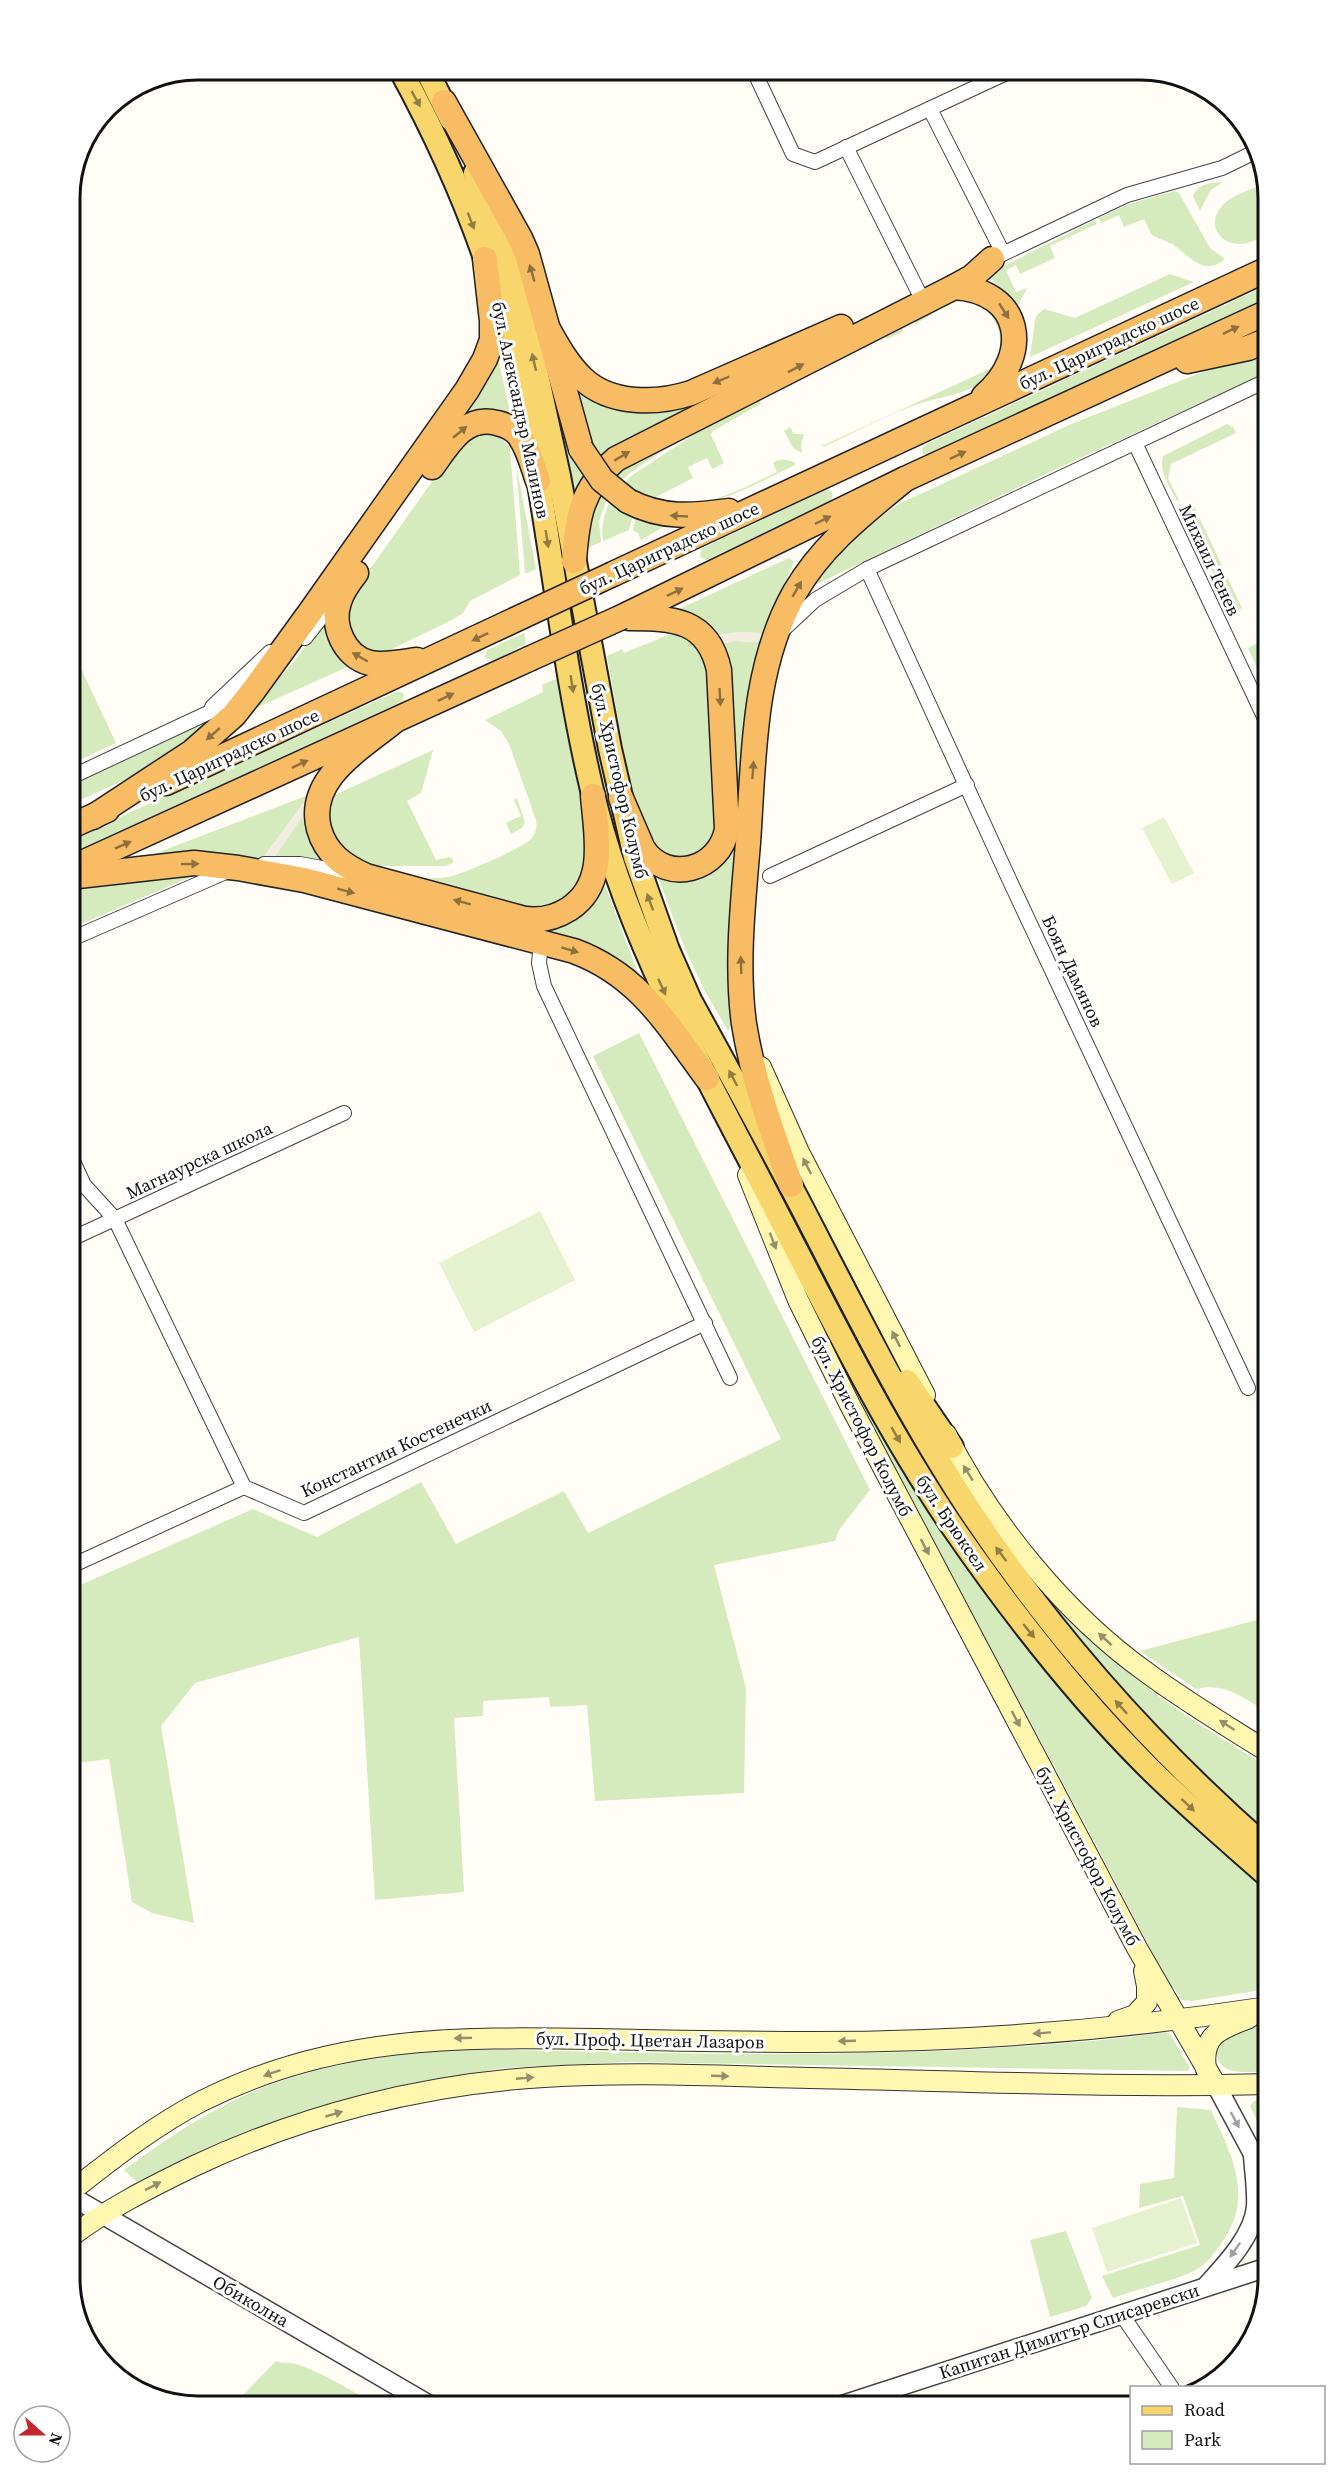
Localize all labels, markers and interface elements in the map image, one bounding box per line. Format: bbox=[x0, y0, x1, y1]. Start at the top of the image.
one-way arrow bbox=[411, 91, 422, 107]
one-way arrow bbox=[467, 212, 476, 230]
one-way arrow bbox=[527, 263, 536, 281]
street label: бул. Цариградско шосе bbox=[1015, 290, 1203, 396]
street label: бул. Александър Малинов bbox=[486, 299, 556, 521]
one-way arrow bbox=[998, 302, 1009, 319]
one-way arrow bbox=[1223, 325, 1240, 334]
one-way arrow bbox=[529, 353, 539, 372]
one-way arrow bbox=[788, 363, 805, 373]
one-way arrow bbox=[712, 375, 730, 385]
one-way arrow bbox=[452, 426, 468, 439]
one-way arrow bbox=[950, 450, 967, 459]
one-way arrow bbox=[614, 451, 630, 462]
street label: бул. Цариградско шосе bbox=[575, 495, 763, 601]
street label: Михаил Тенев bbox=[1173, 500, 1247, 620]
one-way arrow bbox=[670, 511, 689, 520]
one-way arrow bbox=[815, 515, 832, 524]
one-way arrow bbox=[543, 530, 552, 549]
one-way arrow bbox=[792, 580, 802, 597]
one-way arrow bbox=[666, 588, 684, 598]
one-way arrow bbox=[471, 632, 488, 641]
one-way arrow bbox=[352, 652, 368, 663]
one-way arrow bbox=[567, 675, 576, 694]
street label: бул. Христофор Колумб bbox=[585, 681, 655, 881]
one-way arrow bbox=[716, 688, 725, 707]
one-way arrow bbox=[437, 693, 454, 702]
street label: бул. Цариградско шосе bbox=[135, 702, 323, 808]
one-way arrow bbox=[206, 727, 221, 740]
one-way arrow bbox=[292, 760, 309, 769]
one-way arrow bbox=[749, 761, 758, 780]
one-way arrow bbox=[114, 840, 132, 850]
one-way arrow bbox=[180, 859, 199, 869]
one-way arrow bbox=[337, 887, 355, 896]
one-way arrow bbox=[644, 893, 654, 911]
one-way arrow bbox=[452, 896, 471, 906]
street label: Боян Дамянов bbox=[1036, 911, 1110, 1031]
one-way arrow bbox=[561, 946, 579, 955]
one-way arrow bbox=[736, 955, 745, 974]
one-way arrow bbox=[657, 979, 666, 996]
one-way arrow bbox=[728, 1070, 738, 1087]
street label: Магнаурска школа bbox=[122, 1115, 277, 1205]
one-way arrow bbox=[802, 1157, 811, 1174]
one-way arrow bbox=[769, 1232, 779, 1250]
one-way arrow bbox=[891, 1330, 901, 1347]
street label: бул. Христофор Колумб bbox=[806, 1331, 918, 1521]
street label: Константин Костенечки bbox=[297, 1393, 495, 1503]
one-way arrow bbox=[891, 1427, 901, 1444]
one-way arrow bbox=[963, 1464, 973, 1481]
street label: бул. Брюксел bbox=[910, 1470, 994, 1576]
one-way arrow bbox=[920, 1538, 930, 1555]
one-way arrow bbox=[994, 1546, 1007, 1562]
one-way arrow bbox=[1023, 1623, 1035, 1638]
one-way arrow bbox=[1098, 1633, 1113, 1646]
one-way arrow bbox=[1115, 1700, 1128, 1715]
one-way arrow bbox=[1011, 1711, 1021, 1728]
one-way arrow bbox=[1219, 1720, 1235, 1731]
street label: бул. Христофор Колумб bbox=[1030, 1762, 1146, 1950]
one-way arrow bbox=[1180, 1797, 1194, 1811]
street label: бул. Проф. Цветан Лазаров bbox=[536, 2026, 764, 2054]
one-way arrow bbox=[1032, 2028, 1051, 2038]
one-way arrow bbox=[454, 2033, 473, 2043]
one-way arrow bbox=[838, 2036, 857, 2046]
one-way arrow bbox=[263, 2068, 281, 2078]
one-way arrow bbox=[711, 2071, 730, 2080]
one-way arrow bbox=[516, 2073, 535, 2083]
one-way arrow bbox=[325, 2109, 343, 2118]
one-way arrow bbox=[1230, 2112, 1240, 2129]
one-way arrow bbox=[144, 2182, 162, 2192]
one-way arrow bbox=[1229, 2242, 1241, 2258]
street label: Обиколна bbox=[208, 2269, 294, 2333]
street label: Капитан Димитър Списаревски bbox=[936, 2277, 1202, 2385]
legend bbox=[1130, 2386, 1325, 2464]
text: Road bbox=[1184, 2397, 1225, 2422]
north arrow bbox=[12, 2404, 72, 2464]
text: Park bbox=[1184, 2427, 1221, 2452]
text: N bbox=[44, 2430, 68, 2449]

